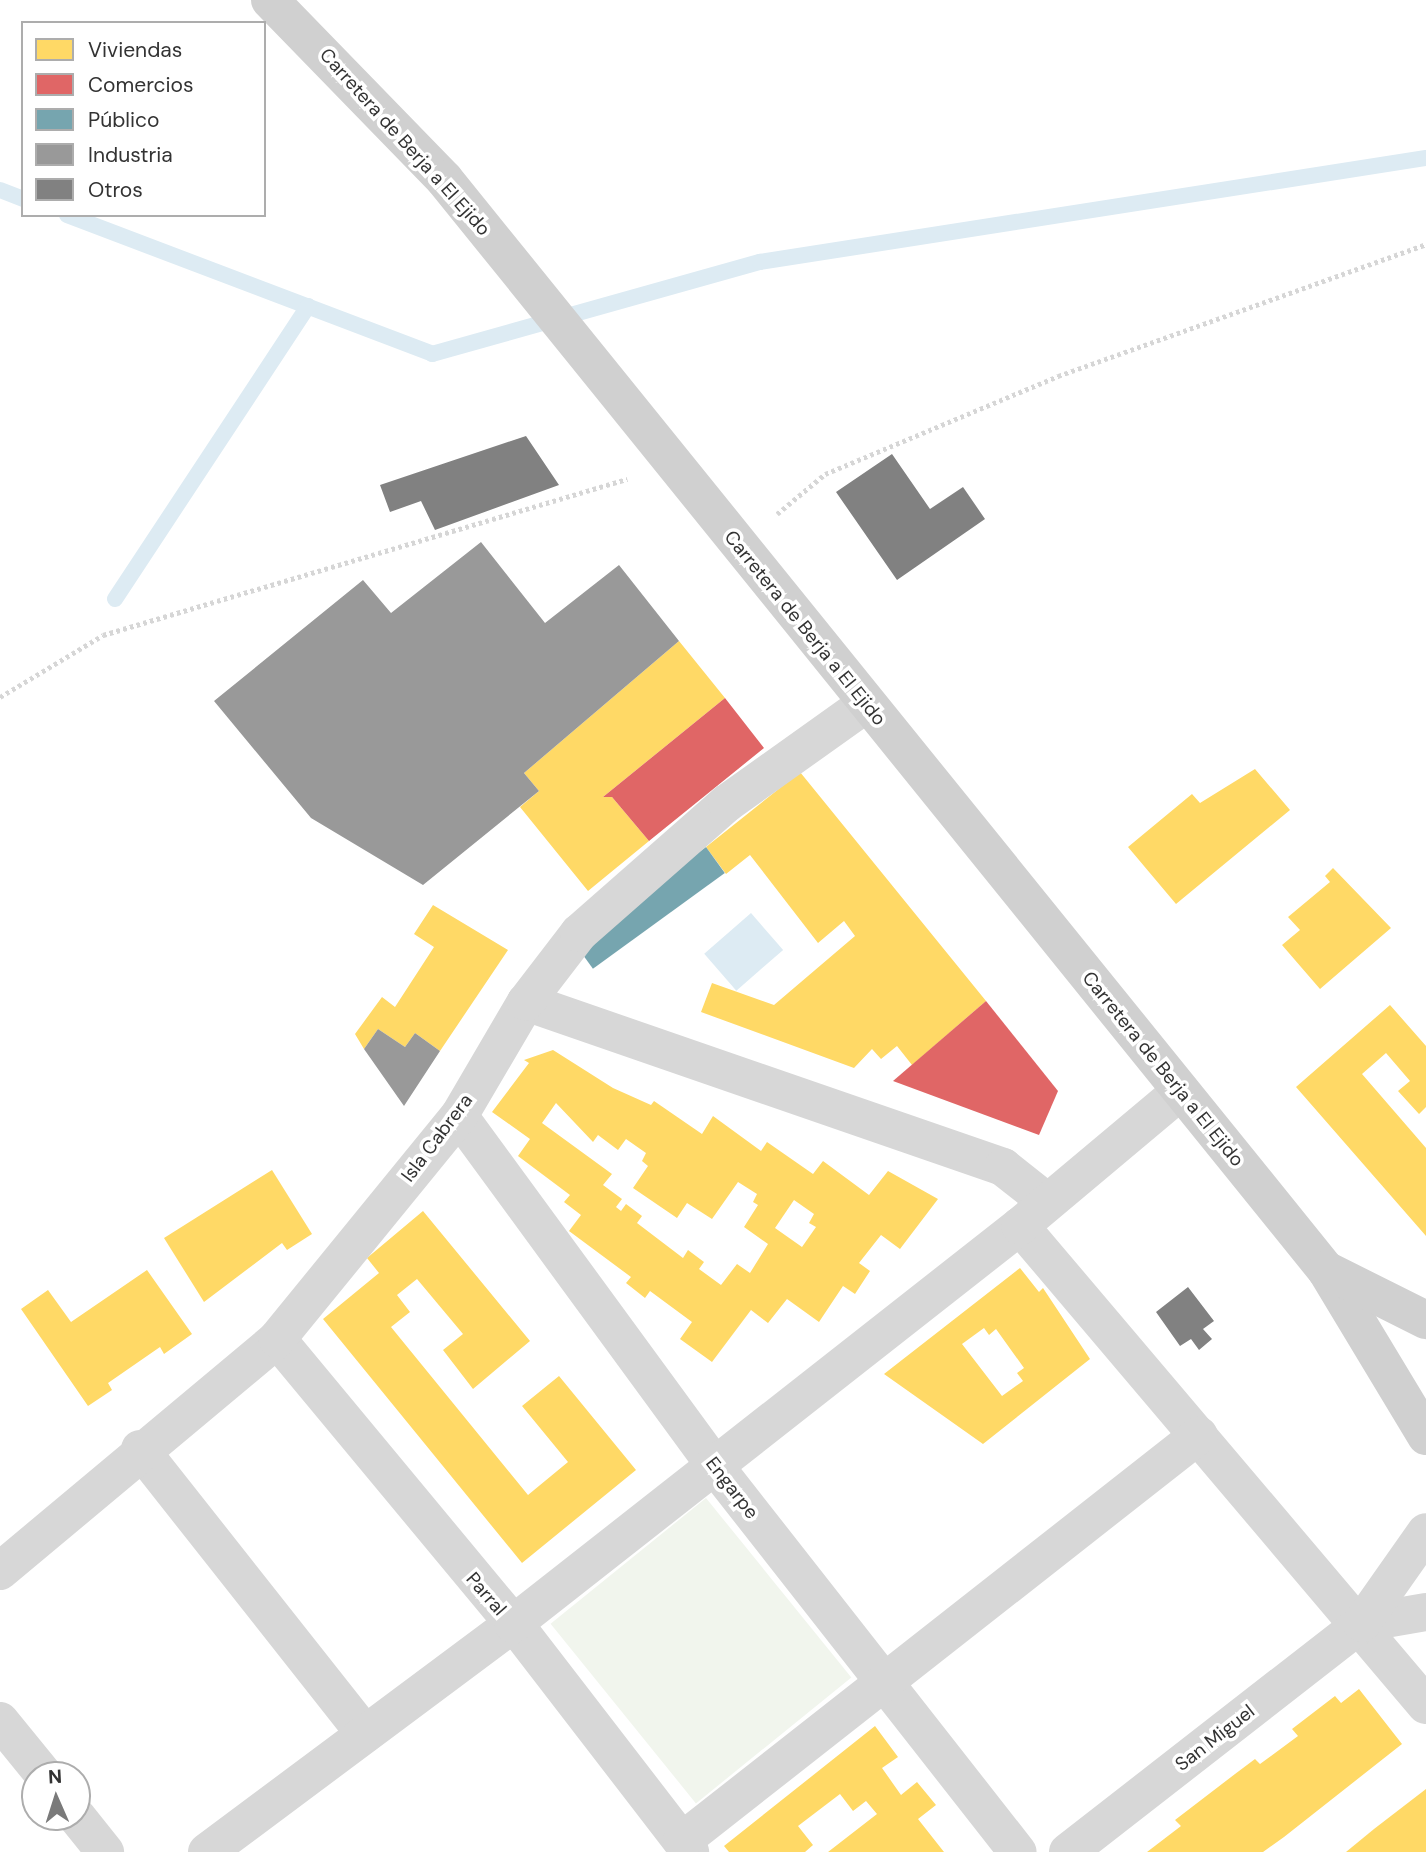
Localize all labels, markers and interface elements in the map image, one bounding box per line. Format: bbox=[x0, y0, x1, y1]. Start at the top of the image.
legend bbox=[21, 21, 266, 217]
text: Viviendas bbox=[88, 36, 182, 64]
street label: Carretera de Berja a El Ejido bbox=[315, 44, 495, 240]
text: Comercios bbox=[88, 71, 194, 99]
text: Público bbox=[88, 106, 160, 134]
text: Industria bbox=[88, 141, 173, 169]
text: Otros bbox=[88, 176, 143, 204]
street label: Carretera de Berja a El Ejido bbox=[719, 526, 891, 730]
street label: Carretera de Berja a El Ejido bbox=[1077, 967, 1249, 1171]
street label: Isla Cabrera bbox=[397, 1089, 477, 1187]
street label: Engarpe bbox=[701, 1452, 763, 1524]
street label: Parral bbox=[461, 1568, 511, 1620]
street label: San Miguel bbox=[1171, 1700, 1259, 1776]
north arrow bbox=[21, 1761, 91, 1831]
text: N bbox=[47, 1764, 63, 1789]

